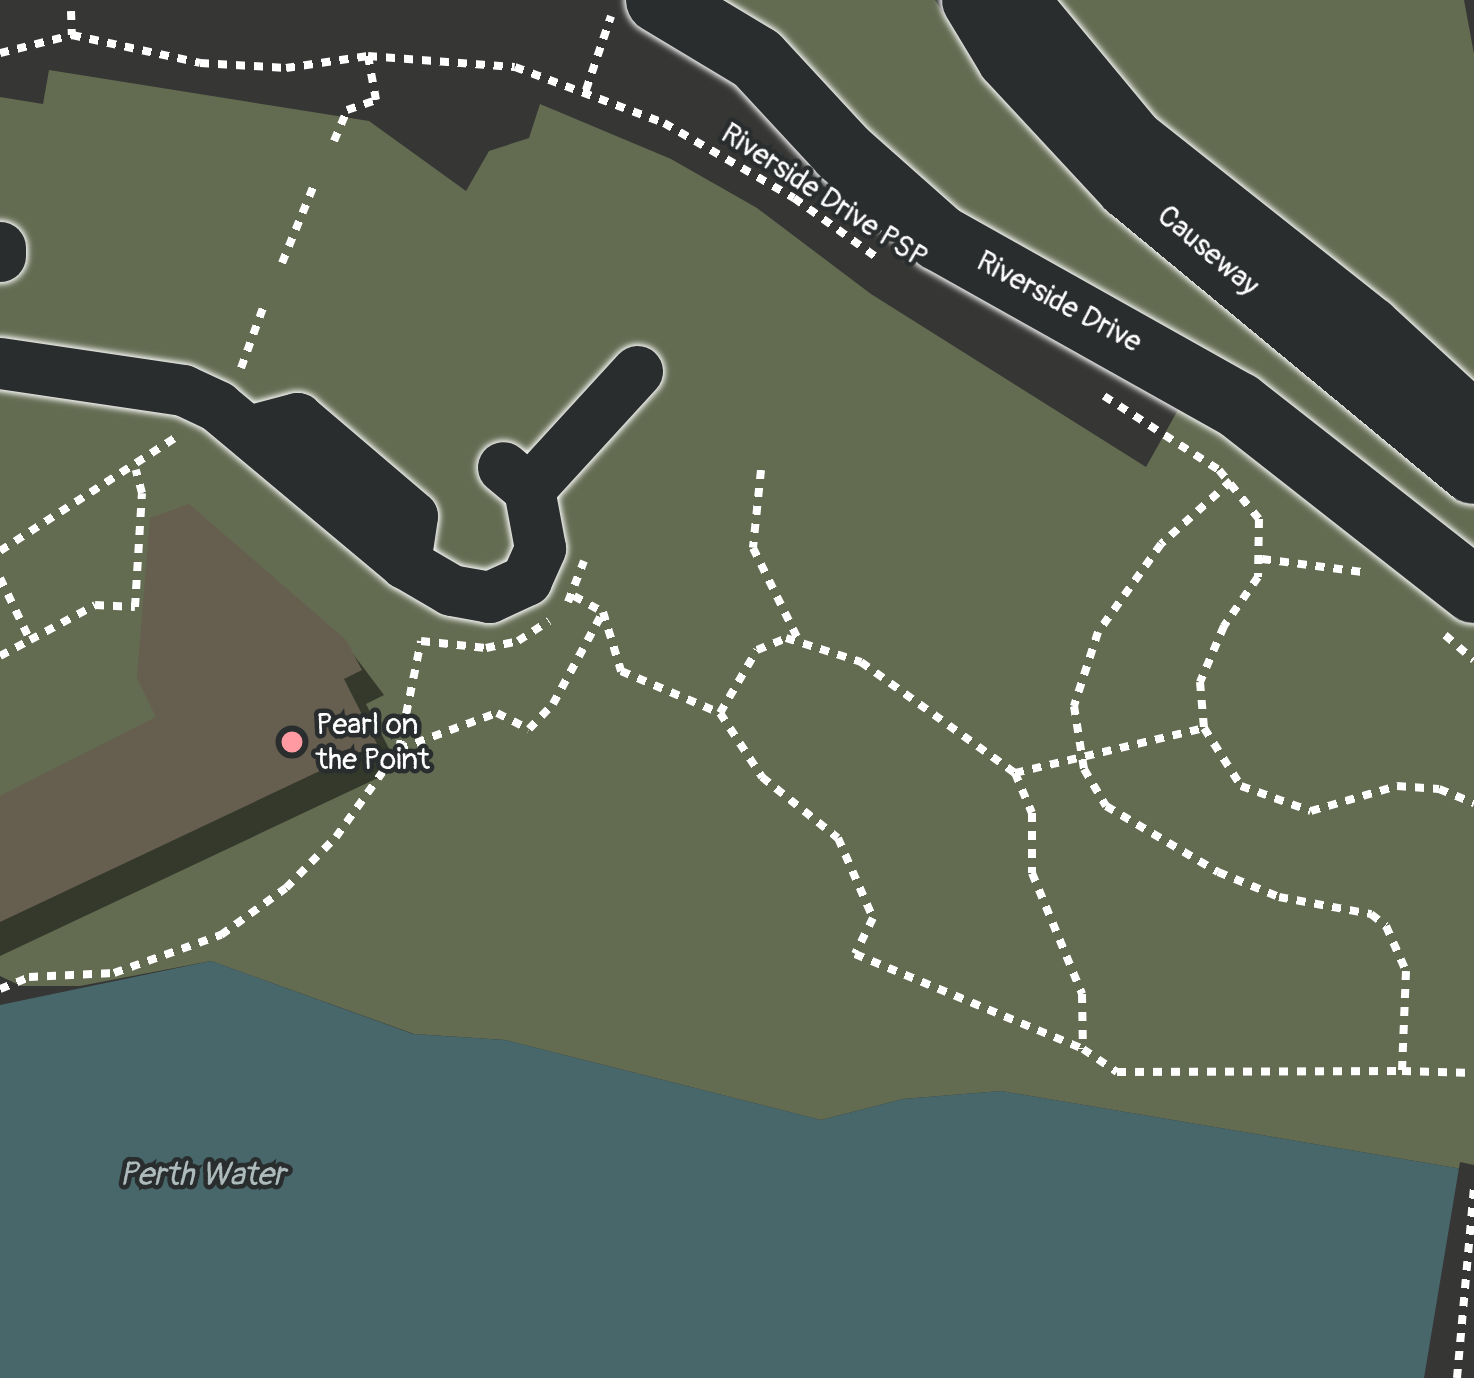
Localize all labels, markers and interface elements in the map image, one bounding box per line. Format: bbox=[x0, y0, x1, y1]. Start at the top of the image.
street label: Riverside Drive PSP bbox=[714, 116, 934, 276]
street label: Causeway bbox=[1150, 198, 1266, 304]
street label: Riverside Drive bbox=[970, 243, 1148, 361]
place label: Pearl on the Point bbox=[316, 707, 430, 777]
marker: Pearl on the Point bbox=[279, 729, 305, 755]
water label: Perth Water bbox=[119, 1155, 285, 1195]

